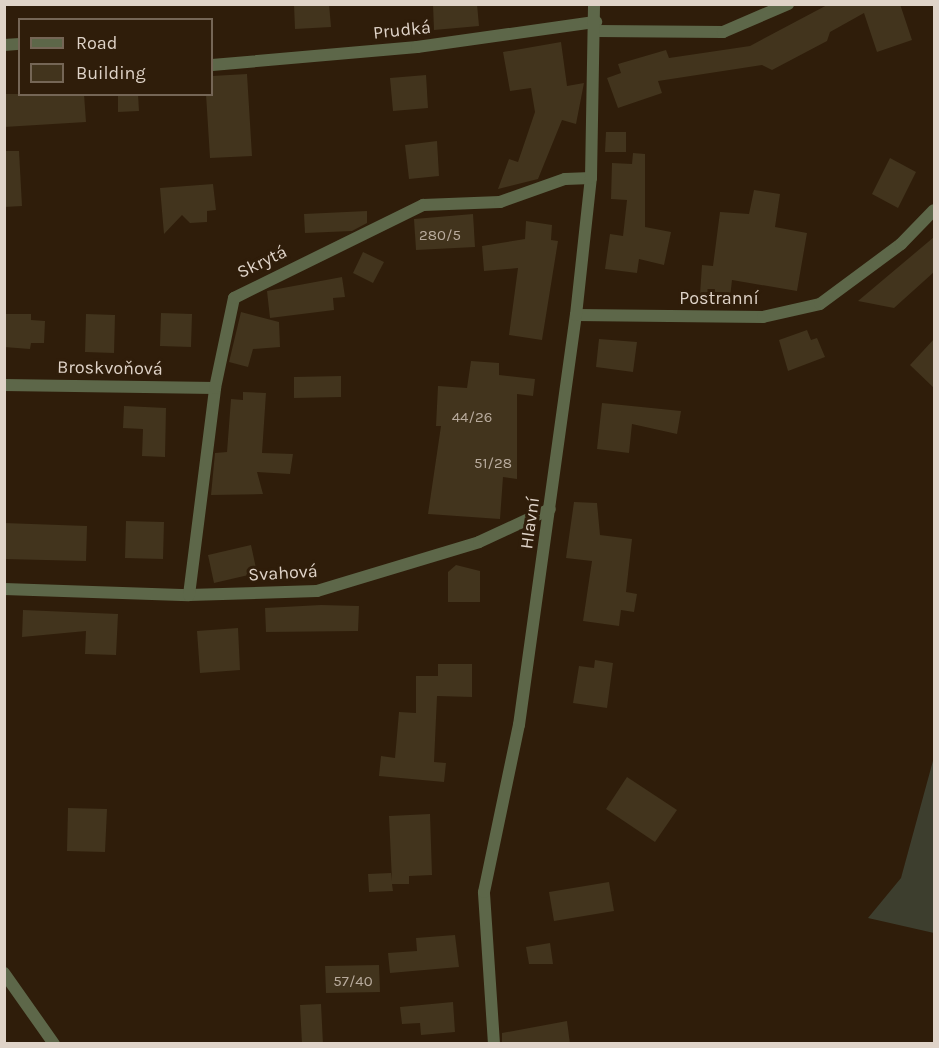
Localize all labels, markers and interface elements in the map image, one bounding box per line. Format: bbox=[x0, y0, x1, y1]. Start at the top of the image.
street label: Prudká bbox=[372, 16, 432, 44]
legend bbox=[18, 18, 213, 96]
text: Road bbox=[76, 32, 117, 54]
text: Building bbox=[76, 62, 146, 84]
house number: 280/5 bbox=[419, 227, 461, 245]
street label: Skrytá bbox=[234, 241, 290, 283]
street label: Postranní bbox=[679, 287, 759, 309]
street label: Broskvoňová bbox=[57, 356, 163, 380]
house number: 44/26 bbox=[452, 409, 492, 427]
house number: 51/28 bbox=[474, 455, 512, 473]
street label: Hlavní bbox=[516, 496, 544, 550]
street label: Svahová bbox=[248, 560, 318, 586]
house number: 57/40 bbox=[333, 973, 373, 991]

